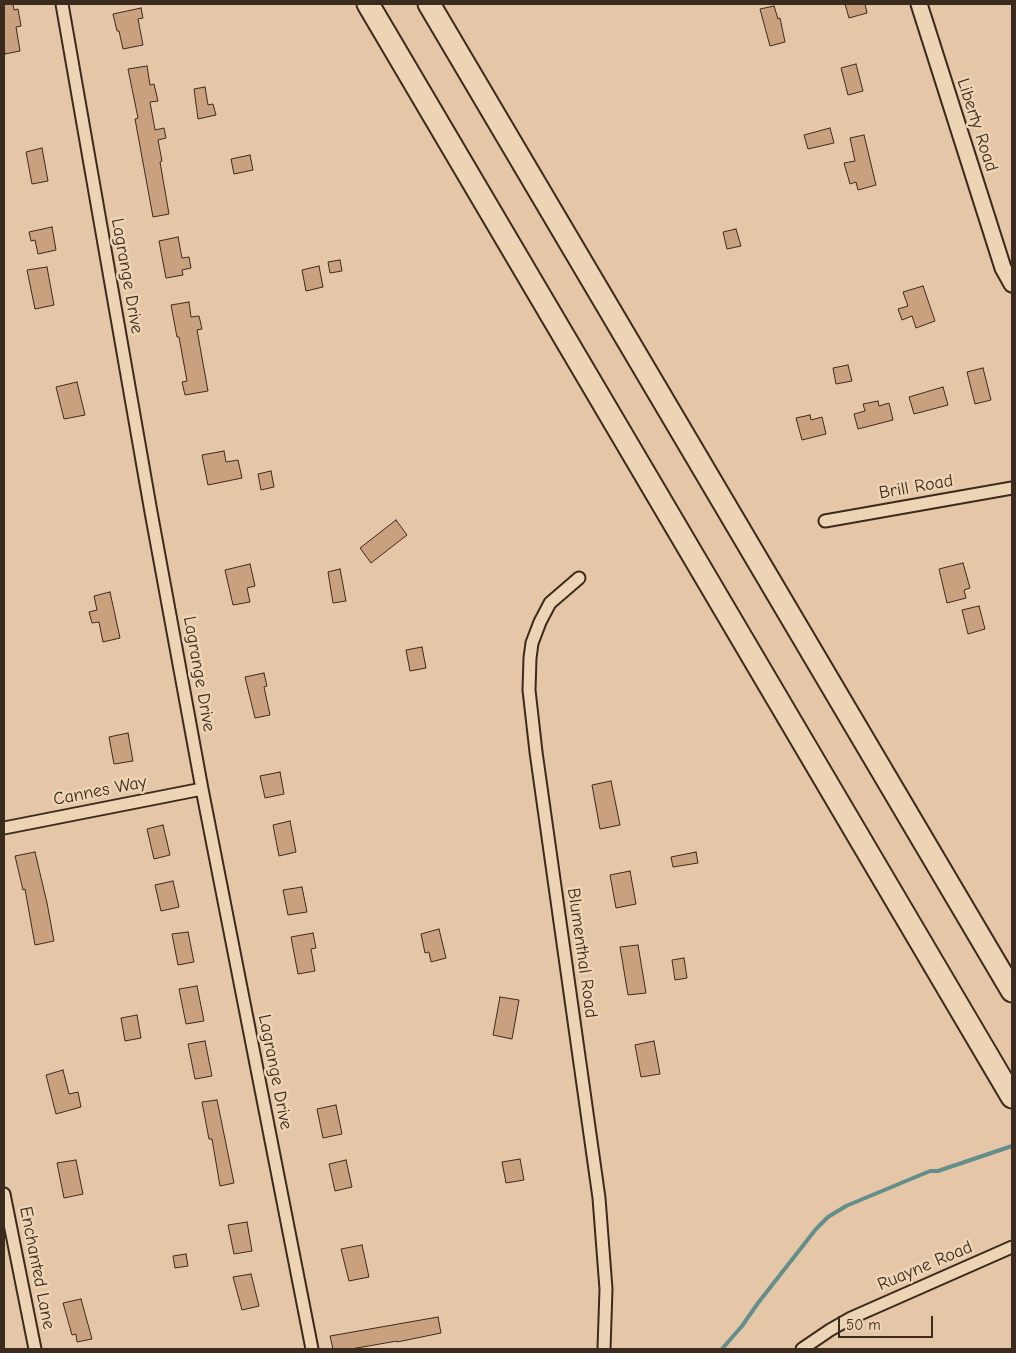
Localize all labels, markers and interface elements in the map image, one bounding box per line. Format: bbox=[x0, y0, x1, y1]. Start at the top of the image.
street label: Liberty Road bbox=[952, 76, 1002, 174]
street label: Lagrange Drive bbox=[106, 217, 148, 335]
street label: Brill Road bbox=[877, 470, 955, 504]
street label: Lagrange Drive bbox=[178, 615, 220, 733]
street label: Cannes Way bbox=[52, 771, 148, 811]
street label: Blumenthal Road bbox=[562, 887, 602, 1019]
street label: Lagrange Drive bbox=[253, 1013, 297, 1131]
street label: Enchanted Lane bbox=[15, 1205, 59, 1331]
street label: Ruayne Road bbox=[874, 1236, 976, 1296]
scale bar bbox=[841, 1306, 936, 1338]
text: 50 m bbox=[846, 1316, 881, 1334]

